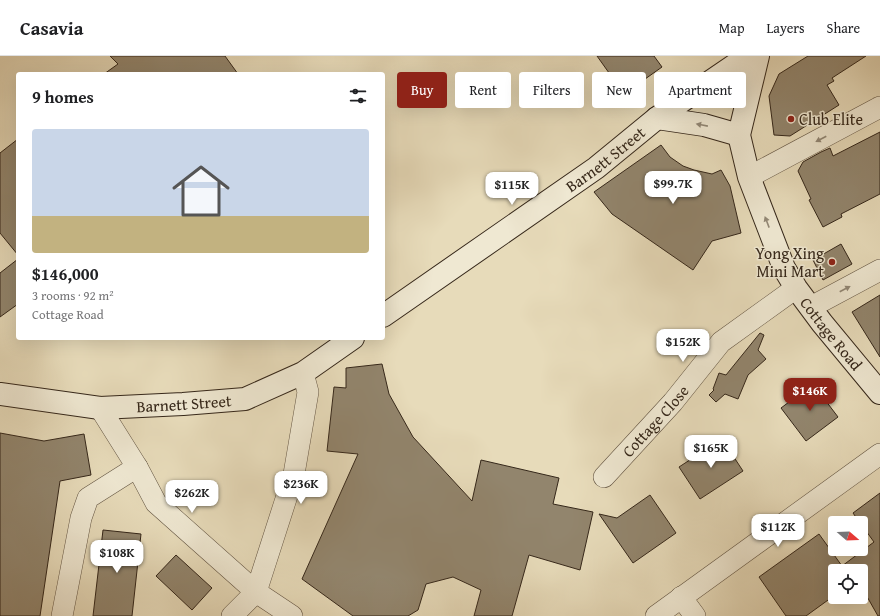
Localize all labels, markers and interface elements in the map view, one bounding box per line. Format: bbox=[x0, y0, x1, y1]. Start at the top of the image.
text: Casavia bbox=[20, 14, 83, 42]
text: Map bbox=[719, 18, 745, 38]
text: Layers bbox=[767, 18, 805, 38]
text: Share bbox=[827, 18, 860, 38]
chip: Buy bbox=[397, 72, 447, 108]
chip: Rent bbox=[455, 72, 511, 108]
chip: Filters bbox=[519, 72, 584, 108]
chip: New bbox=[592, 72, 646, 108]
chip: Apartment bbox=[654, 72, 746, 108]
text: 9 homes bbox=[32, 84, 94, 109]
icon: filters bbox=[347, 85, 369, 107]
place label: Club Elite bbox=[799, 107, 863, 131]
marker: Club Elite bbox=[786, 114, 796, 124]
street label: Barnett Street bbox=[560, 120, 650, 198]
one-way arrow bbox=[695, 121, 708, 127]
one-way arrow bbox=[815, 136, 827, 142]
icon: home bbox=[165, 155, 237, 227]
pin: $99.7K bbox=[640, 171, 706, 205]
pin: $115K bbox=[484, 172, 540, 206]
text: $99.7K bbox=[654, 174, 692, 193]
text: $115K bbox=[494, 175, 530, 194]
one-way arrow bbox=[763, 216, 769, 228]
place label: Yong Xing Mini Mart bbox=[755, 241, 824, 283]
marker: Yong Xing Mini Mart bbox=[827, 257, 837, 267]
text: $146,000 bbox=[32, 261, 98, 286]
one-way arrow bbox=[839, 285, 851, 292]
text: 3 rooms · 92 m² bbox=[32, 286, 114, 305]
street label: Cottage Road bbox=[794, 292, 869, 376]
text: Cottage Road bbox=[32, 305, 104, 324]
pin: $152K bbox=[655, 329, 711, 363]
text: $152K bbox=[665, 332, 701, 351]
pin: $146K bbox=[782, 378, 838, 412]
street label: Cottage Close bbox=[616, 380, 694, 462]
text: $146K bbox=[792, 381, 828, 400]
street label: Barnett Street bbox=[136, 388, 233, 418]
pin: $165K bbox=[683, 435, 739, 469]
text: $165K bbox=[693, 438, 729, 457]
pin: $236K bbox=[273, 471, 329, 505]
text: $236K bbox=[283, 474, 319, 493]
pin: $262K bbox=[164, 480, 220, 514]
text: $262K bbox=[174, 483, 210, 502]
pin: $112K bbox=[750, 514, 806, 548]
north arrow bbox=[828, 516, 868, 556]
map controls bbox=[828, 516, 868, 604]
text: $112K bbox=[760, 517, 796, 536]
pin: $108K bbox=[89, 540, 145, 574]
text: $108K bbox=[99, 543, 135, 562]
button: locate bbox=[828, 564, 868, 604]

